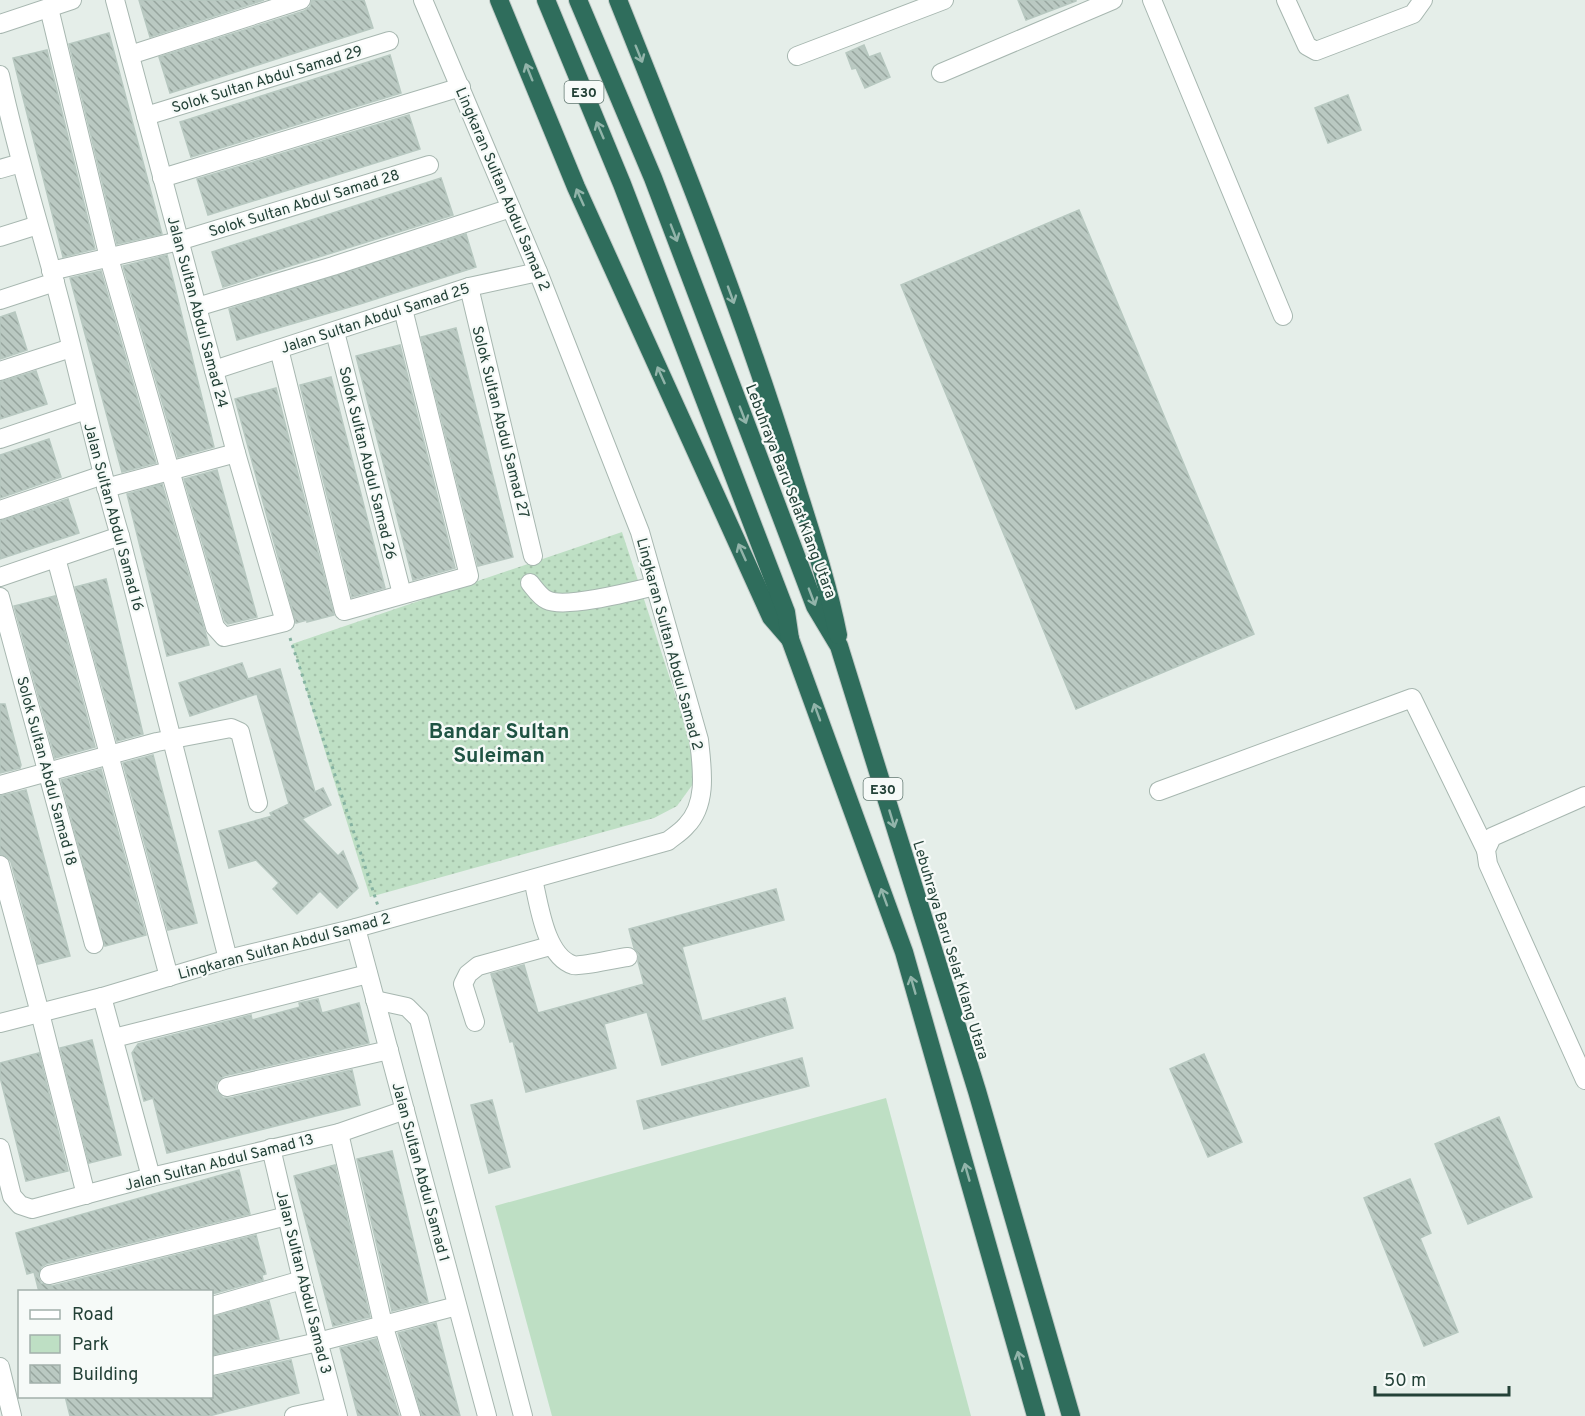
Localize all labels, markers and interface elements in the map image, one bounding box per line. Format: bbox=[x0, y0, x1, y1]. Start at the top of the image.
street label: Solok Sultan Abdul Samad 29 bbox=[170, 42, 365, 119]
one-way arrow bbox=[634, 45, 645, 63]
one-way arrow bbox=[523, 63, 534, 81]
road number: E30 bbox=[564, 81, 604, 103]
street label: Lingkaran Sultan Abdul Samad 2 bbox=[450, 85, 553, 294]
one-way arrow bbox=[594, 121, 605, 140]
street label: Solok Sultan Abdul Samad 28 bbox=[207, 166, 402, 243]
one-way arrow bbox=[574, 188, 585, 206]
street label: Jalan Sultan Abdul Samad 24 bbox=[162, 214, 231, 410]
one-way arrow bbox=[669, 223, 680, 242]
street label: Jalan Sultan Abdul Samad 25 bbox=[278, 280, 473, 359]
one-way arrow bbox=[727, 285, 738, 304]
street label: Solok Sultan Abdul Samad 27 bbox=[466, 324, 533, 520]
street label: Solok Sultan Abdul Samad 26 bbox=[333, 365, 400, 562]
one-way arrow bbox=[655, 366, 666, 384]
street label: Lebuhraya Baru Selat Klang Utara bbox=[740, 382, 839, 601]
one-way arrow bbox=[738, 405, 749, 424]
street label: Jalan Sultan Abdul Samad 16 bbox=[78, 421, 147, 614]
street label: Lingkaran Sultan Abdul Samad 2 bbox=[631, 536, 706, 753]
one-way arrow bbox=[735, 544, 747, 562]
one-way arrow bbox=[807, 588, 818, 606]
street label: Solok Sultan Abdul Samad 18 bbox=[11, 675, 80, 868]
one-way arrow bbox=[810, 703, 821, 722]
district label: Bandar Sultan Suleiman bbox=[429, 719, 569, 770]
road number: E30 bbox=[864, 778, 902, 800]
one-way arrow bbox=[887, 809, 898, 828]
street label: Lebuhraya Baru Selat Klang Utara bbox=[907, 839, 992, 1062]
one-way arrow bbox=[877, 888, 888, 907]
street label: Lingkaran Sultan Abdul Samad 2 bbox=[176, 910, 393, 985]
one-way arrow bbox=[907, 976, 918, 995]
street label: Jalan Sultan Abdul Samad 1 bbox=[386, 1081, 453, 1264]
street label: Jalan Sultan Abdul Samad 13 bbox=[123, 1131, 316, 1196]
one-way arrow bbox=[960, 1163, 972, 1182]
street label: Jalan Sultan Abdul Samad 3 bbox=[271, 1189, 335, 1376]
legend bbox=[18, 1290, 213, 1398]
text: Road bbox=[72, 1304, 114, 1327]
text: Park bbox=[72, 1334, 109, 1357]
one-way arrow bbox=[1014, 1351, 1025, 1370]
scale bar bbox=[1375, 1359, 1508, 1397]
text: Building bbox=[72, 1364, 138, 1387]
text: 50 m bbox=[1384, 1370, 1426, 1393]

